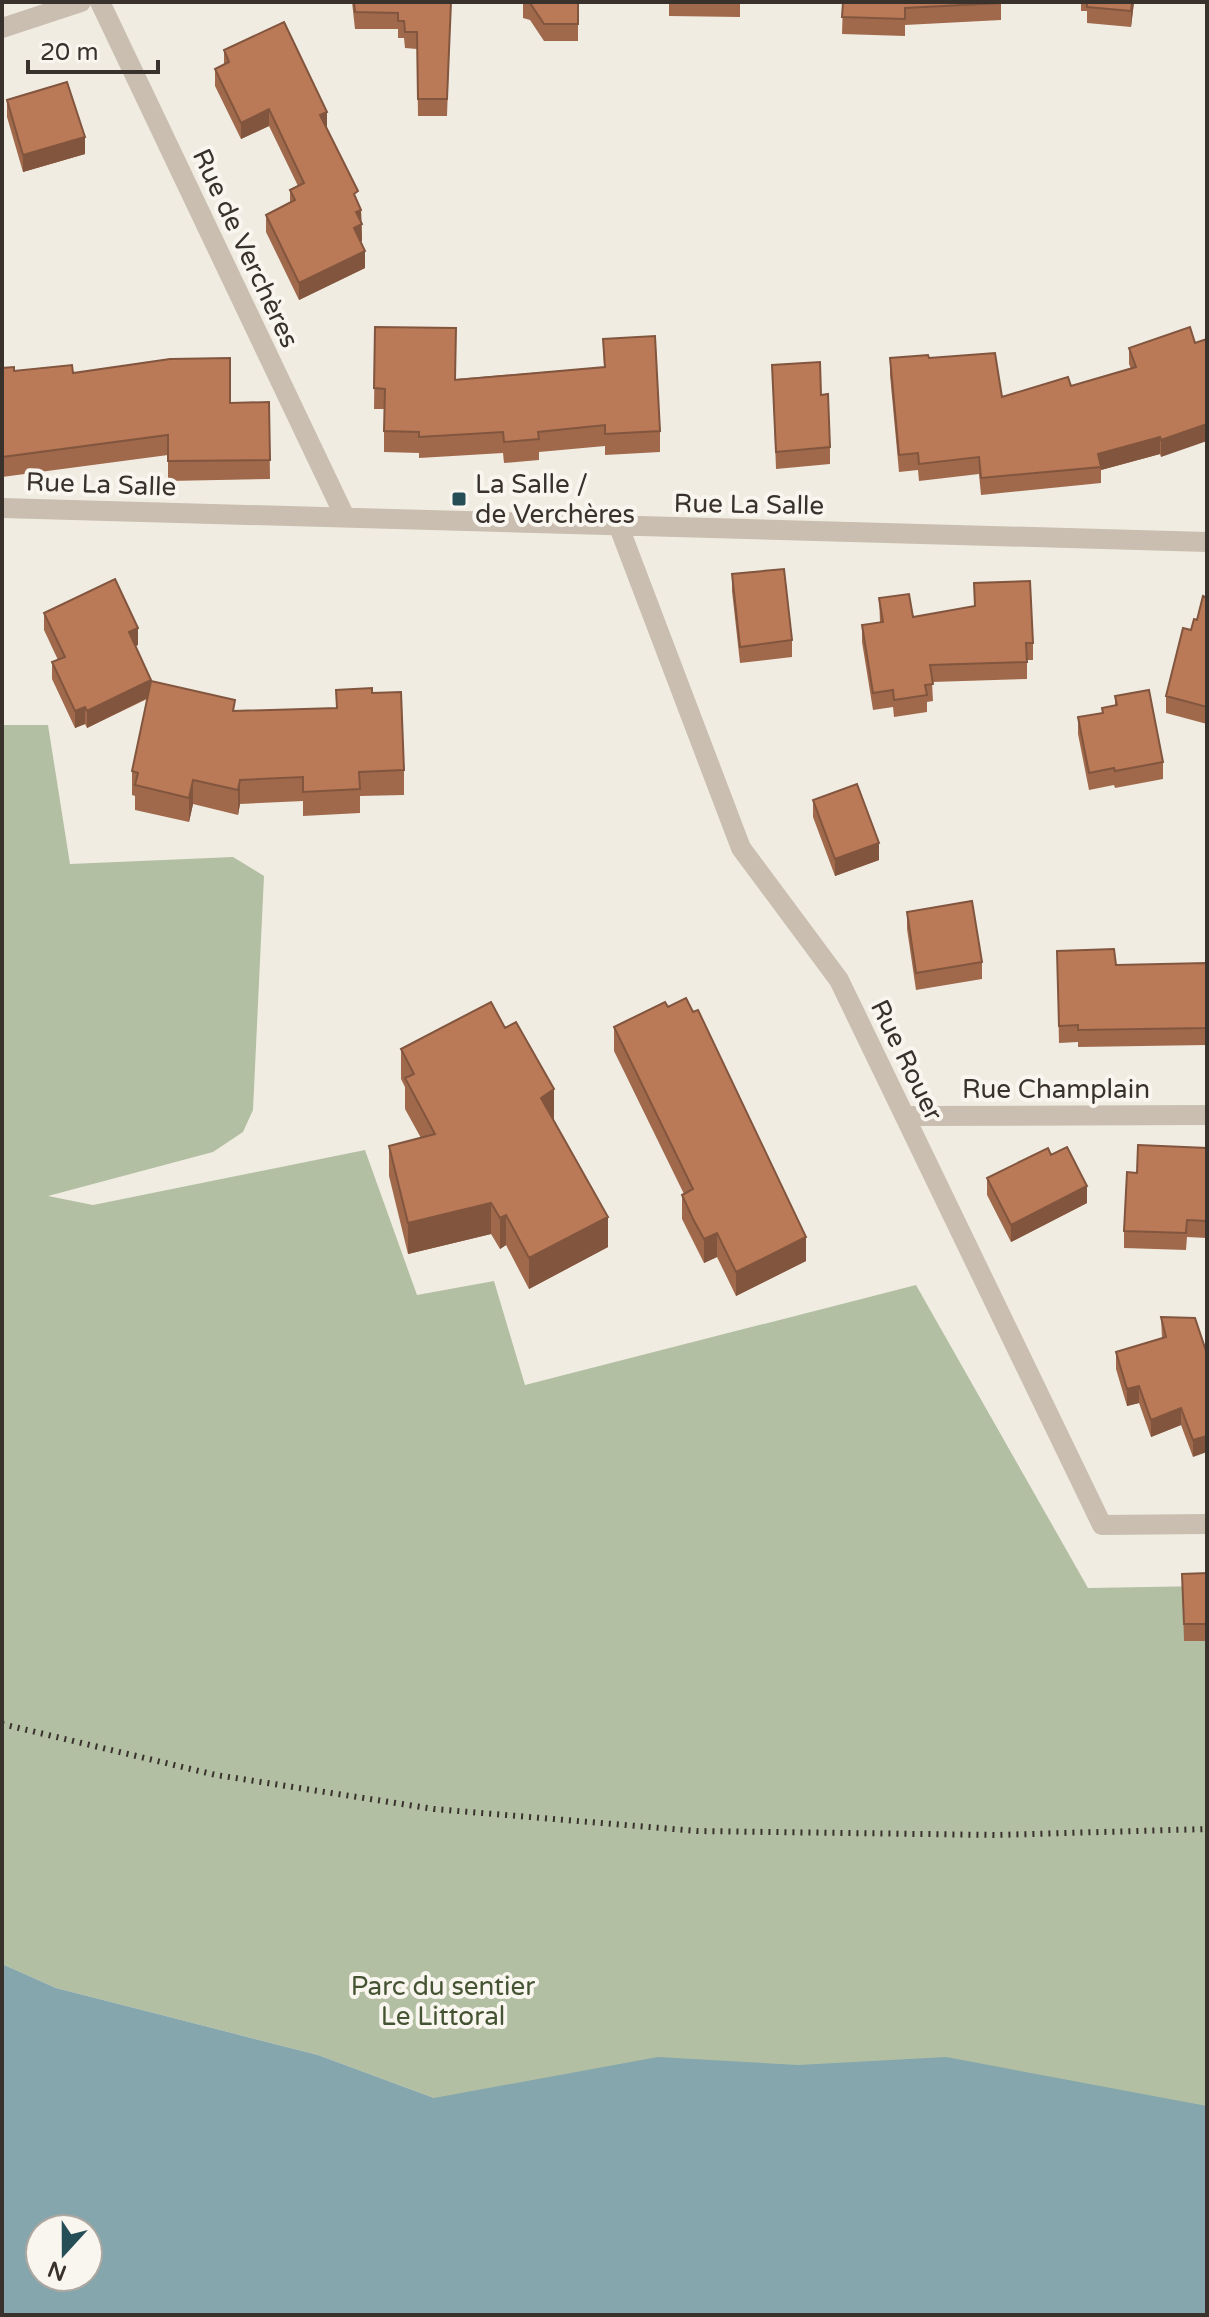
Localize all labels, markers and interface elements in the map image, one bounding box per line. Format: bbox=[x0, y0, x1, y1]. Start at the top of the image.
scale bar bbox=[28, 24, 158, 74]
text: 20 m bbox=[40, 38, 98, 67]
street label: Rue de Verchères bbox=[186, 144, 305, 353]
street label: Rue La Salle bbox=[25, 466, 177, 503]
place label: La Salle / de Verchères bbox=[475, 469, 635, 530]
street label: Rue La Salle bbox=[673, 488, 824, 521]
marker: La Salle / de Verchères bbox=[450, 490, 468, 508]
street label: Rue Rouer bbox=[864, 995, 949, 1126]
street label: Rue Champlain bbox=[962, 1074, 1150, 1105]
park label: Parc du sentier Le Littoral bbox=[351, 1971, 535, 2032]
north arrow bbox=[24, 2213, 104, 2293]
text: N bbox=[44, 2255, 70, 2286]

